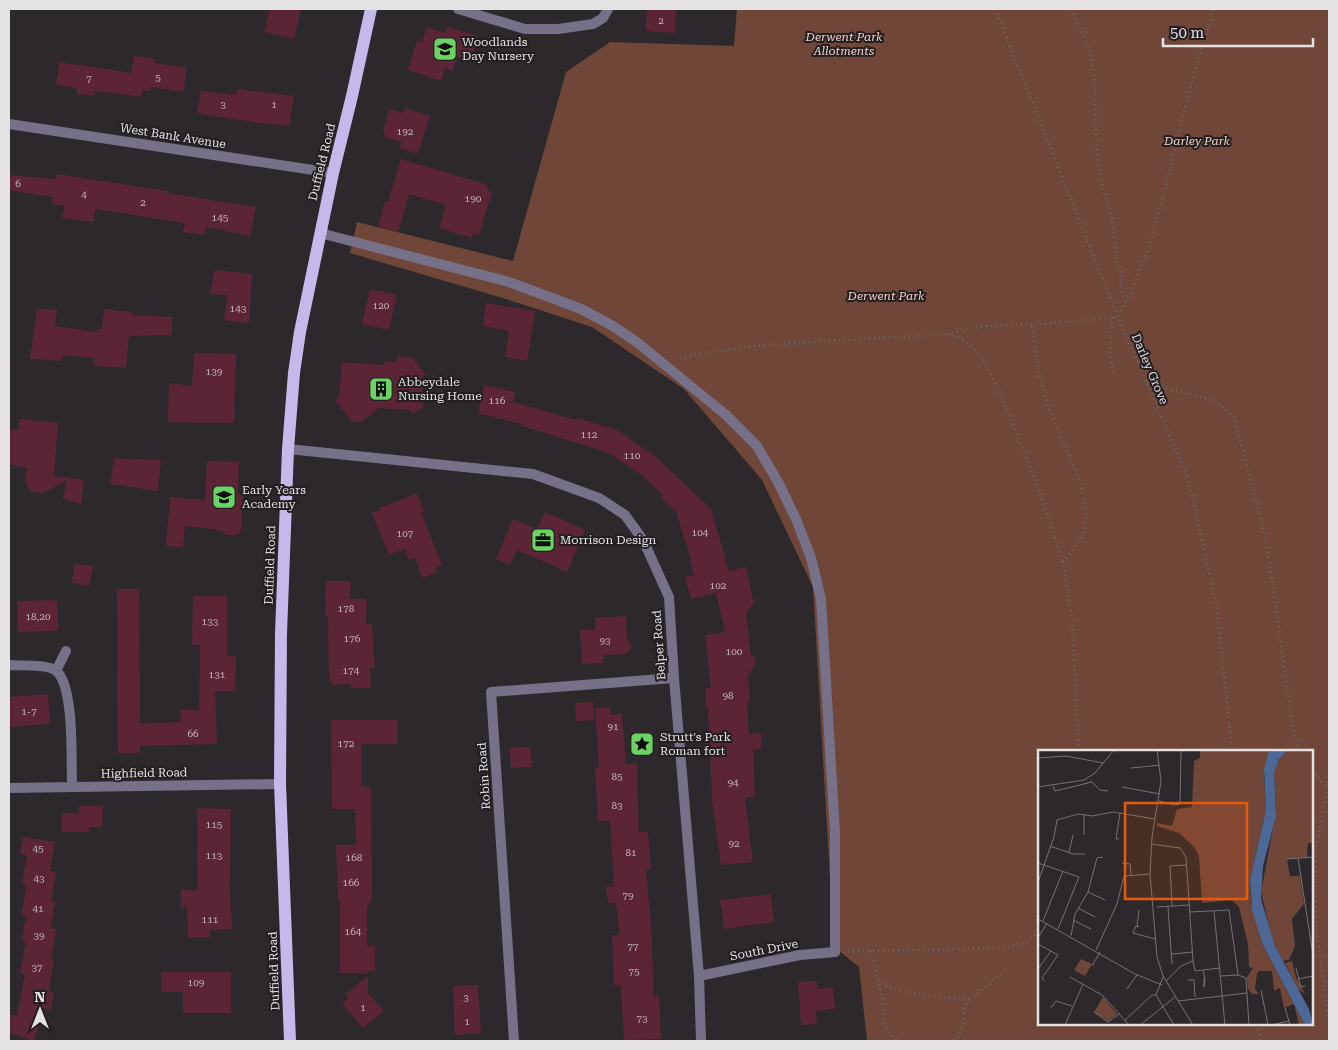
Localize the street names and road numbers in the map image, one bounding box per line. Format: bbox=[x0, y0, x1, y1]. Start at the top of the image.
street label: West Bank Avenue bbox=[119, 121, 227, 151]
street label: Duffield Road bbox=[306, 122, 338, 202]
street label: Darley Grove bbox=[1129, 331, 1171, 407]
street label: Duffield Road bbox=[262, 525, 278, 605]
street label: Belper Road bbox=[650, 609, 668, 680]
street label: Robin Road bbox=[475, 742, 493, 810]
street label: Highfield Road bbox=[100, 765, 188, 781]
street label: Duffield Road bbox=[266, 931, 282, 1011]
street label: South Drive bbox=[729, 936, 800, 963]

